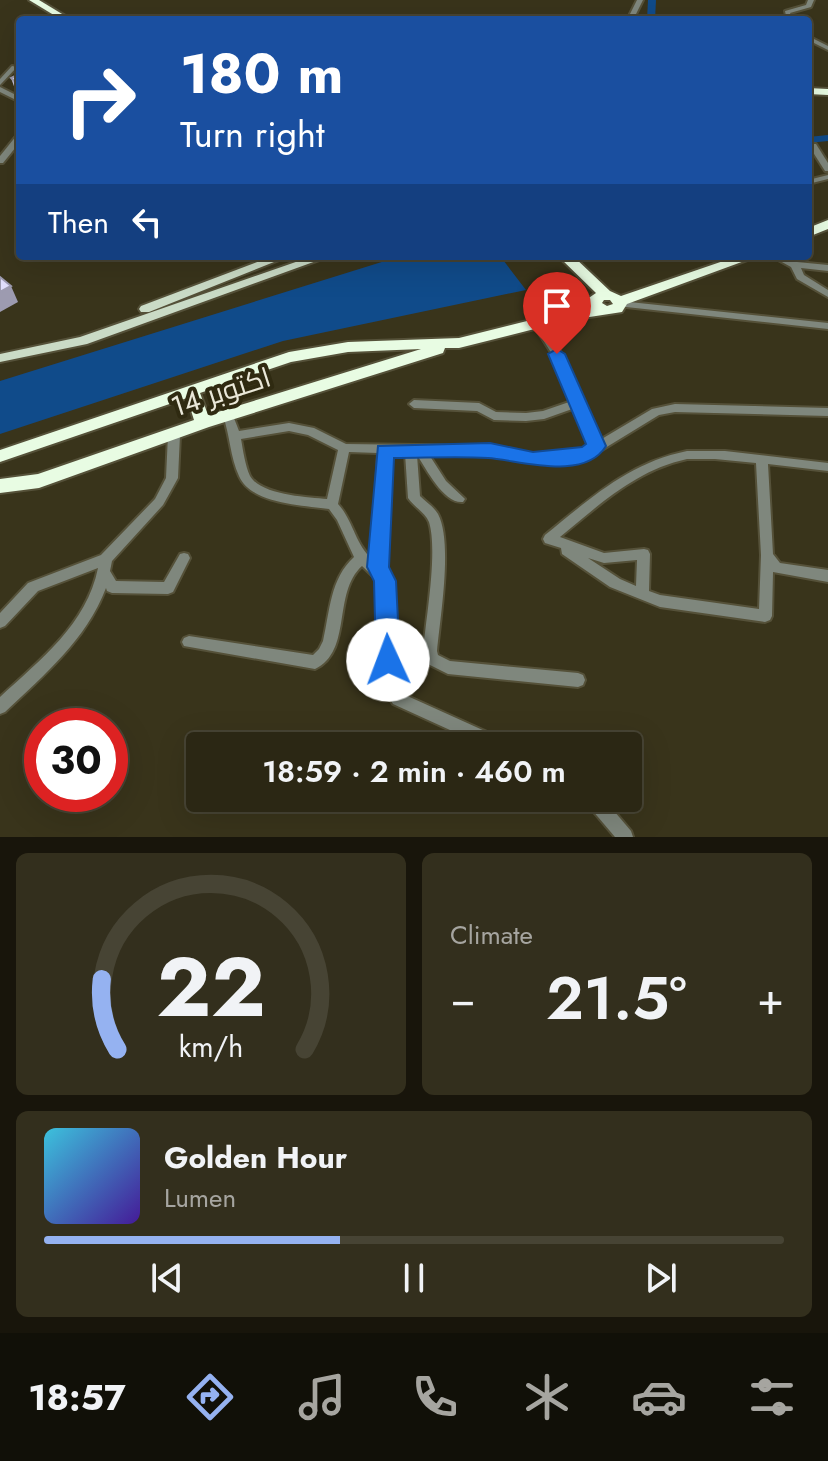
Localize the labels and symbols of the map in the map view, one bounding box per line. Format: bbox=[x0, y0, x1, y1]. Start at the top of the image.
pin bbox=[523, 272, 591, 354]
street label: 14 اكتوبر bbox=[166, 357, 276, 427]
position arrow bbox=[346, 618, 430, 702]
speed limit sign: 30 bbox=[24, 708, 128, 812]

